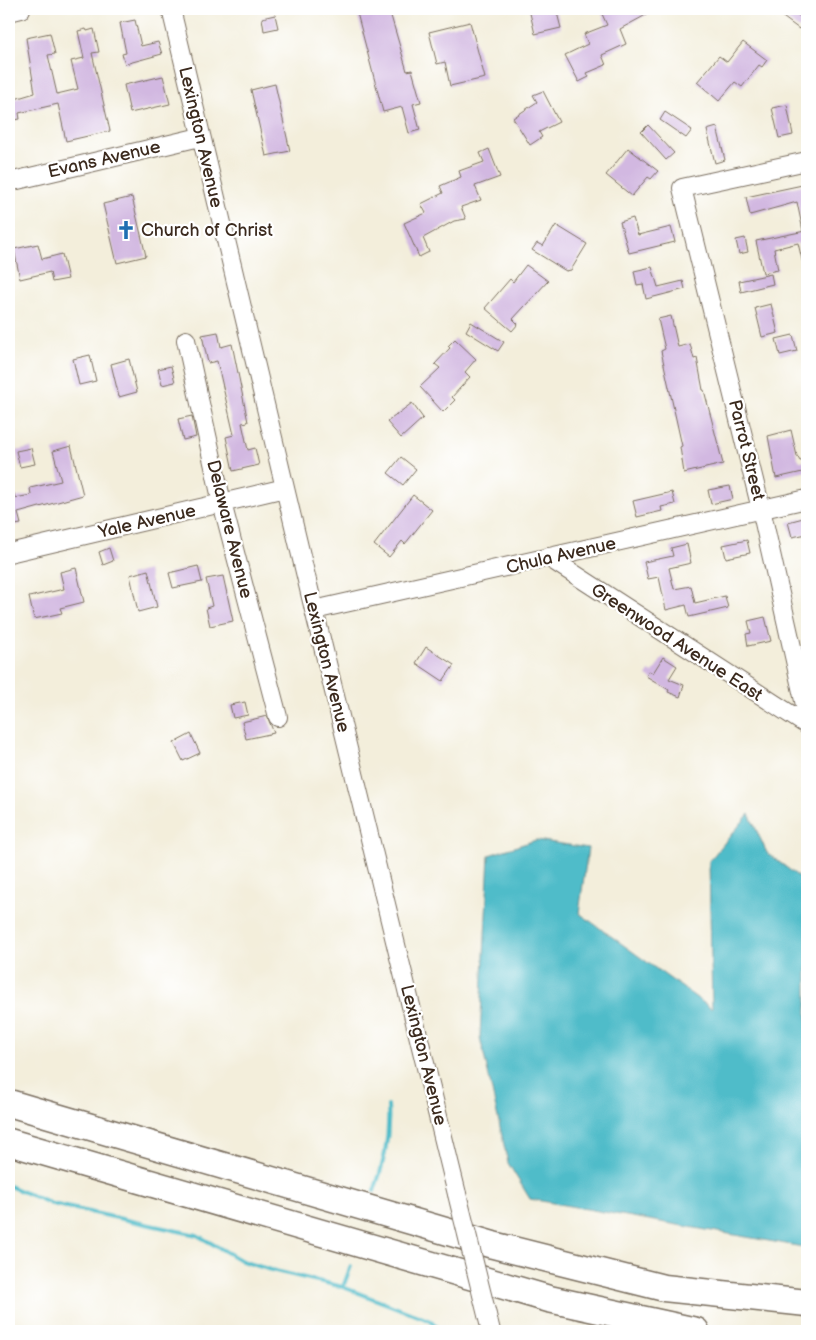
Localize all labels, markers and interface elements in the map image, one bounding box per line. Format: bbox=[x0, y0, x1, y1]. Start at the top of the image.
street label: Lexington Avenue bbox=[174, 65, 227, 210]
street label: Evans Avenue bbox=[46, 136, 163, 183]
church icon: Church of Christ bbox=[115, 219, 137, 241]
place label: Church of Christ bbox=[141, 220, 273, 241]
street label: Parrot Street bbox=[724, 398, 769, 503]
street label: Delaware Avenue bbox=[202, 458, 257, 601]
street label: Yale Avenue bbox=[96, 500, 198, 543]
street label: Chula Avenue bbox=[504, 533, 618, 578]
street label: Greenwood Avenue East bbox=[587, 579, 767, 706]
street label: Lexington Avenue bbox=[299, 590, 354, 735]
street label: Lexington Avenue bbox=[396, 983, 451, 1128]

